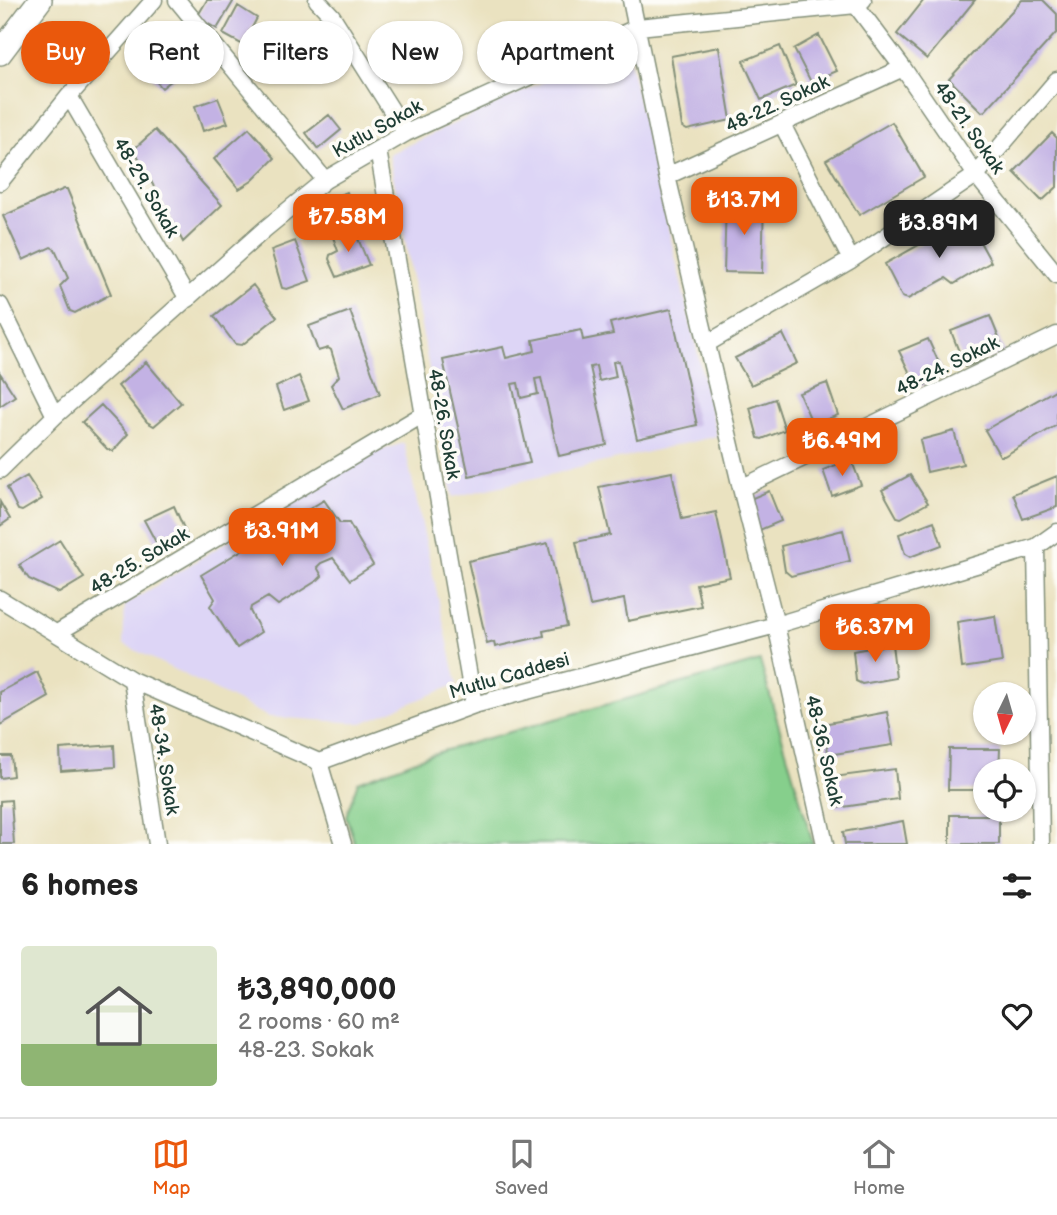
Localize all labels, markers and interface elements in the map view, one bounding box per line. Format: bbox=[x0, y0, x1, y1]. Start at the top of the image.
chip: Buy bbox=[21, 21, 110, 84]
chip: Rent bbox=[124, 21, 224, 84]
chip: Filters bbox=[238, 21, 353, 84]
chip: New bbox=[367, 21, 463, 84]
chip: Apartment bbox=[477, 21, 638, 84]
street label: 48-22. Sokak bbox=[722, 70, 834, 138]
street label: 48-21. Sokak bbox=[928, 77, 1009, 179]
street label: Kutlu Sokak bbox=[329, 95, 427, 163]
street label: 48-29. Sokak bbox=[108, 134, 184, 242]
pin: ₺13.7M bbox=[687, 177, 801, 237]
text: ₺13.7M bbox=[707, 186, 781, 214]
pin: ₺7.58M bbox=[291, 194, 405, 254]
pin: ₺3.89M bbox=[882, 201, 996, 260]
text: ₺7.58M bbox=[309, 203, 387, 231]
text: ₺3.89M bbox=[900, 209, 978, 237]
street label: 48-24. Sokak bbox=[892, 331, 1004, 401]
street label: 48-26. Sokak bbox=[422, 367, 465, 482]
pin: ₺6.49M bbox=[785, 419, 899, 478]
text: ₺6.49M bbox=[802, 427, 882, 455]
pin: ₺3.91M bbox=[225, 508, 339, 568]
text: ₺3.91M bbox=[245, 517, 319, 545]
street label: 48-25. Sokak bbox=[86, 522, 194, 600]
pin: ₺6.37M bbox=[818, 604, 932, 664]
text: ₺6.37M bbox=[836, 613, 914, 641]
street label: Mutlu Caddesi bbox=[447, 648, 572, 705]
north arrow bbox=[973, 682, 1036, 746]
map controls bbox=[973, 682, 1036, 822]
street label: 48-36. Sokak bbox=[800, 693, 848, 809]
street label: 48-34. Sokak bbox=[143, 702, 184, 817]
button: locate bbox=[973, 759, 1036, 822]
icon: filters bbox=[998, 867, 1036, 905]
text: 6 homes bbox=[21, 868, 138, 904]
text: ₺3,890,000 bbox=[238, 972, 396, 1008]
icon: home bbox=[77, 974, 161, 1058]
icon: heart bbox=[998, 997, 1036, 1035]
text: 2 rooms · 60 m² bbox=[238, 1008, 400, 1036]
text: 48-23. Sokak bbox=[238, 1036, 374, 1064]
tab: Map bbox=[152, 1135, 190, 1200]
tab: Saved bbox=[495, 1135, 548, 1200]
tab: Home bbox=[853, 1135, 905, 1200]

